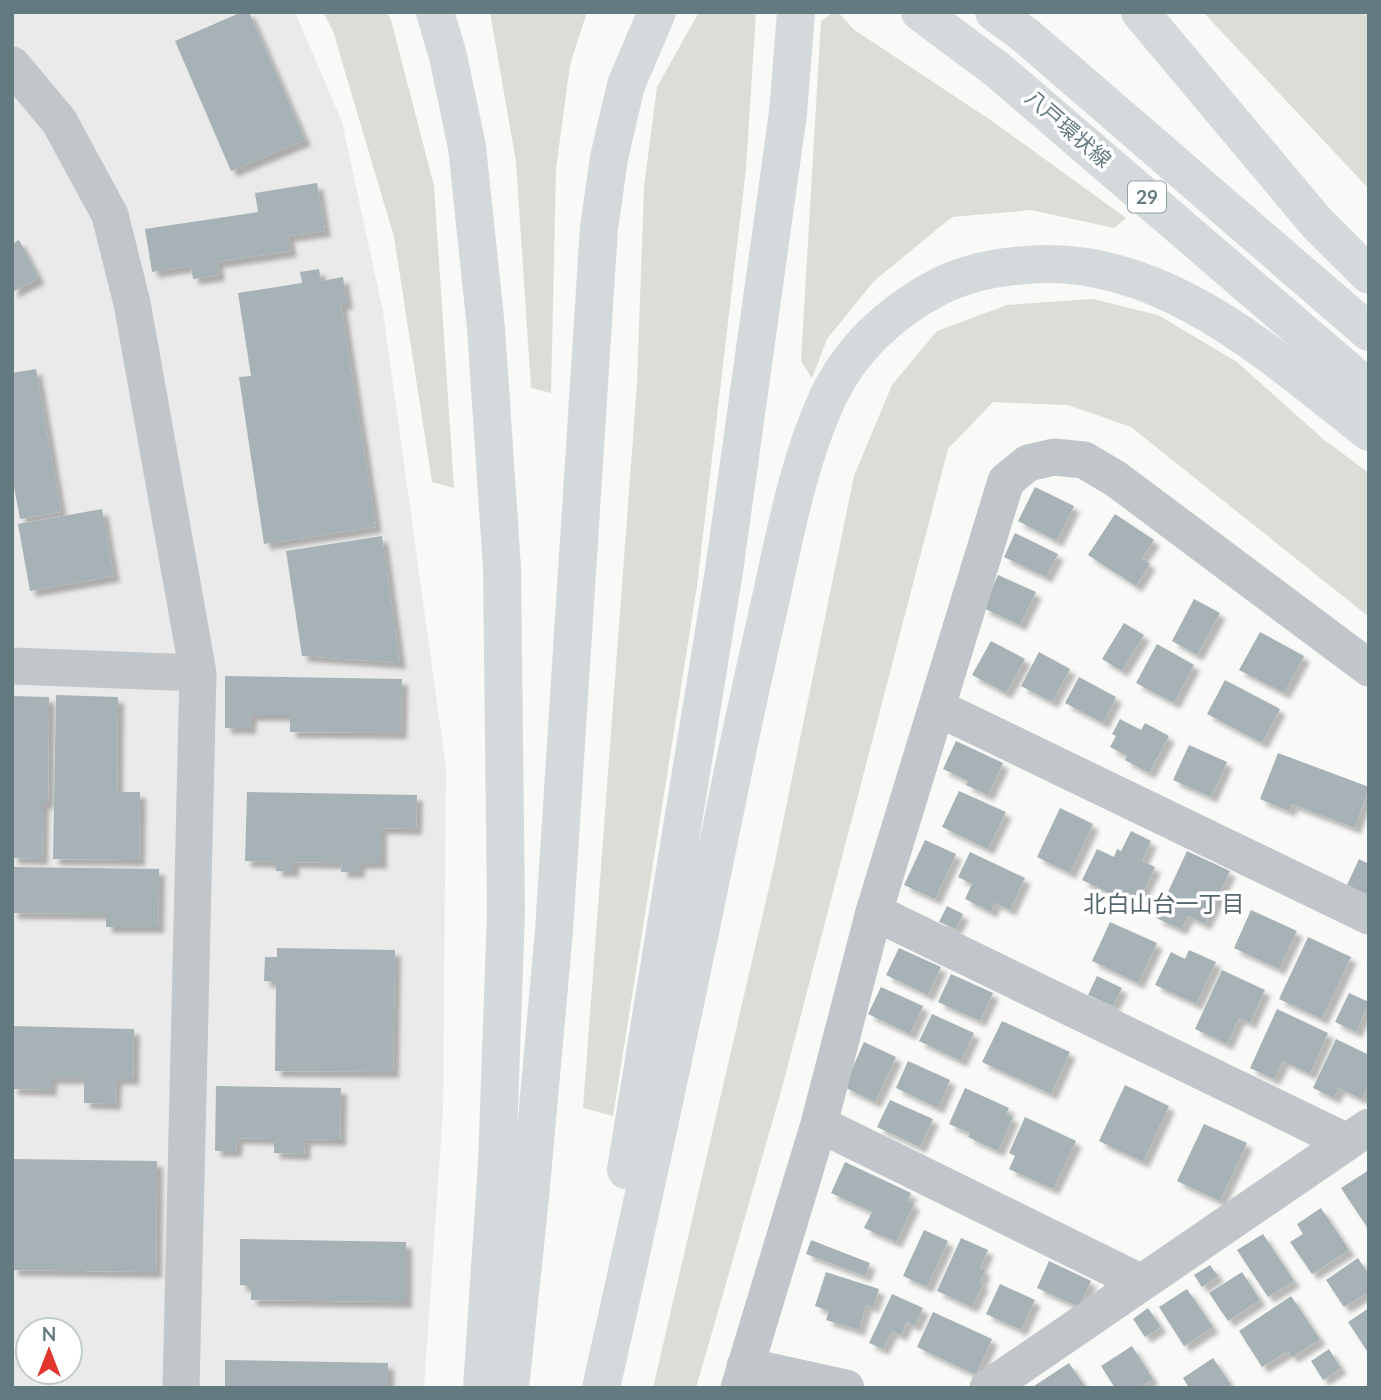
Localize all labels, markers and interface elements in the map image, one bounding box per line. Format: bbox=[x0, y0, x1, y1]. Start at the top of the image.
street label: 八戸環状線 bbox=[1021, 84, 1117, 172]
road number: 29 bbox=[1128, 182, 1166, 212]
district label: 北白山台一丁目 bbox=[1084, 889, 1245, 917]
north arrow bbox=[14, 1316, 84, 1386]
text: N bbox=[42, 1322, 56, 1345]

